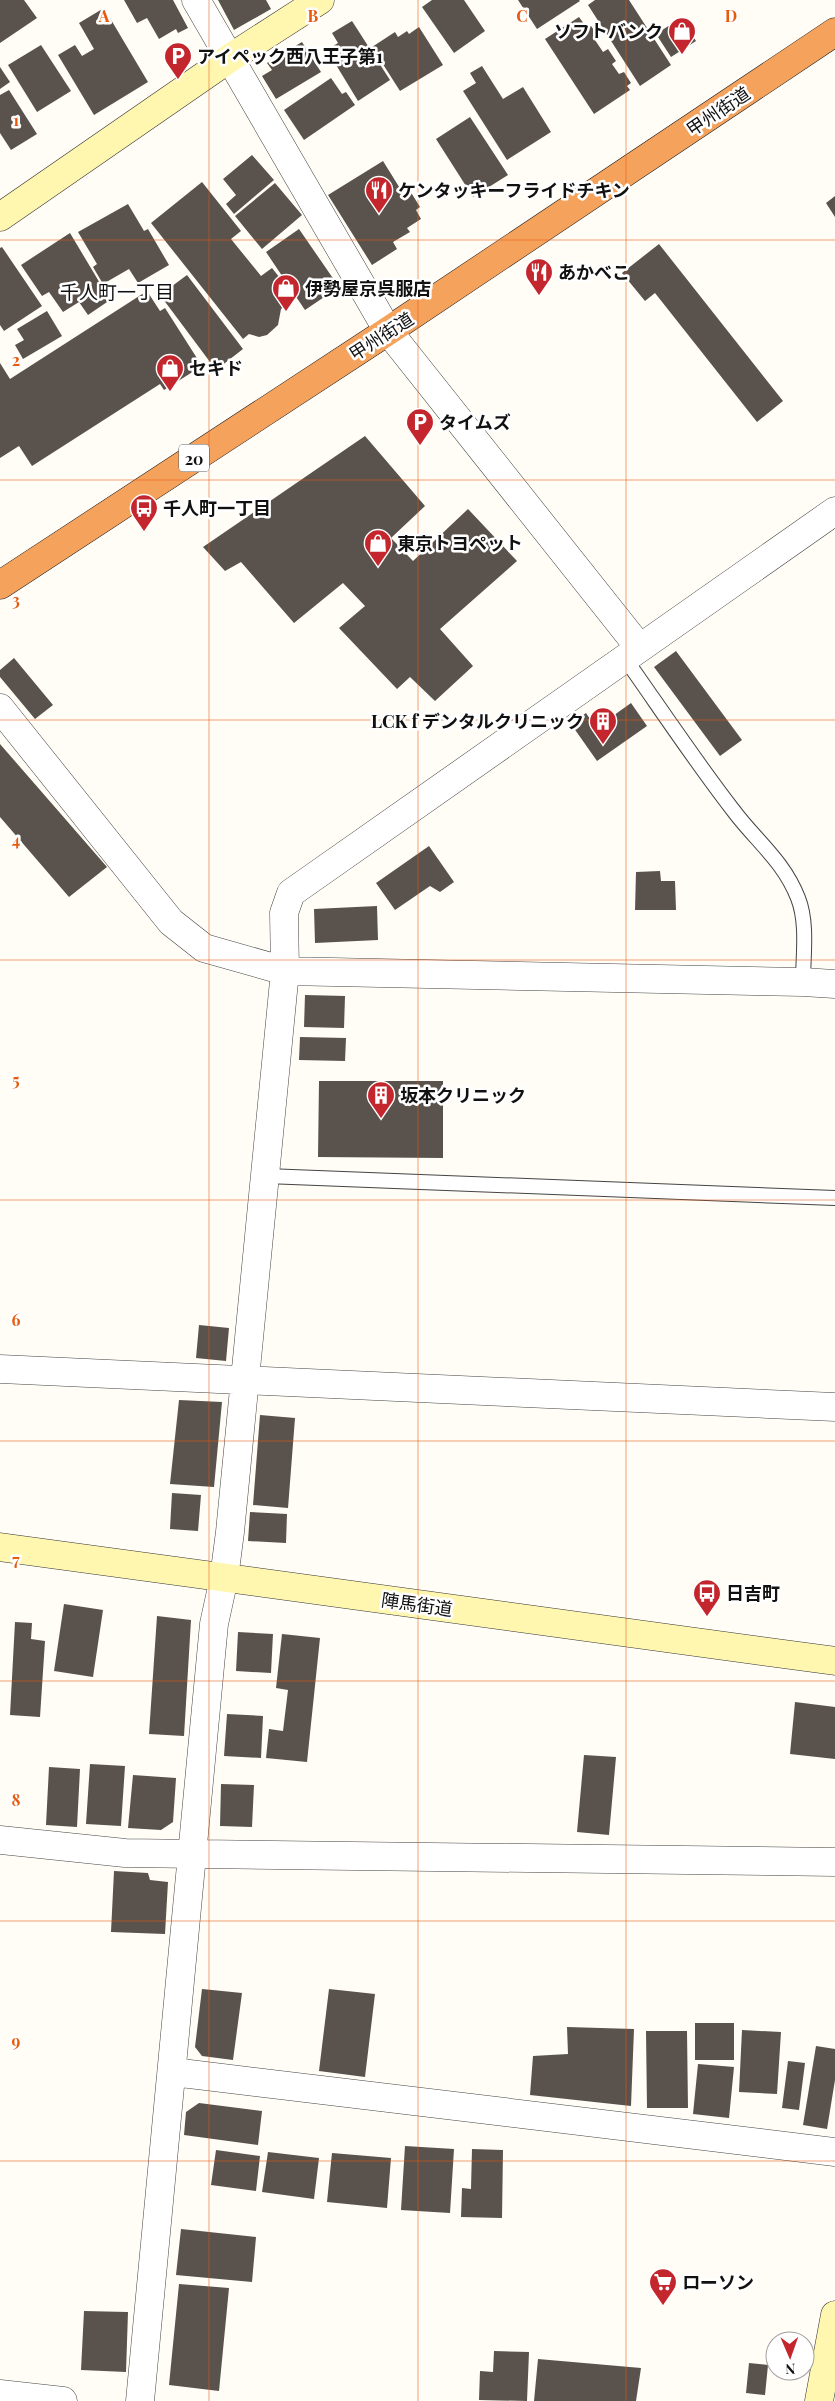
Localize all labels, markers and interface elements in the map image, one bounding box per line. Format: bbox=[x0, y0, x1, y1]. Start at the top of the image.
text: A bbox=[98, 5, 110, 26]
text: B bbox=[308, 5, 319, 26]
text: C bbox=[516, 5, 528, 26]
text: D bbox=[725, 5, 737, 26]
shop icon: ソフトバンク bbox=[667, 16, 697, 55]
place label: ソフトバンク bbox=[554, 19, 663, 43]
parking icon: アイペック西八王子第1 bbox=[163, 41, 193, 80]
place label: アイペック西八王子第1 bbox=[197, 44, 383, 68]
street label: 甲州街道 bbox=[681, 81, 755, 141]
text: 1 bbox=[13, 109, 19, 130]
restaurant icon: ケンタッキーフライドチキン bbox=[364, 175, 394, 214]
place label: ケンタッキーフライドチキン bbox=[398, 178, 630, 202]
restaurant icon: あかべこ bbox=[524, 257, 554, 296]
place label: あかべこ bbox=[558, 260, 630, 284]
shop icon: 伊勢屋京呉服店 bbox=[271, 273, 301, 312]
place label: 伊勢屋京呉服店 bbox=[305, 276, 431, 300]
district label: 千人町一丁目 bbox=[60, 278, 174, 304]
street label: 甲州街道 bbox=[344, 306, 418, 366]
text: 2 bbox=[12, 349, 20, 370]
shop icon: セキド bbox=[155, 353, 185, 392]
place label: セキド bbox=[189, 356, 243, 380]
parking icon: タイムズ bbox=[405, 407, 435, 446]
place label: タイムズ bbox=[439, 410, 511, 434]
road number: 20 bbox=[179, 444, 209, 472]
bus stop icon: 千人町一丁目 bbox=[129, 493, 159, 532]
place label: 千人町一丁目 bbox=[163, 496, 271, 520]
shop icon: 東京トヨペット bbox=[363, 528, 393, 567]
place label: 東京トヨペット bbox=[397, 531, 523, 555]
text: 3 bbox=[12, 589, 20, 610]
building icon: LCK f デンタルクリニック bbox=[588, 706, 618, 745]
place label: LCK f デンタルクリニック bbox=[371, 709, 584, 733]
text: 4 bbox=[12, 829, 20, 850]
text: 5 bbox=[12, 1069, 20, 1090]
building icon: 坂本クリニック bbox=[366, 1080, 396, 1119]
place label: 坂本クリニック bbox=[400, 1083, 526, 1107]
text: 6 bbox=[12, 1309, 21, 1330]
text: 7 bbox=[12, 1549, 20, 1570]
bus stop icon: 日吉町 bbox=[692, 1578, 722, 1617]
place label: 日吉町 bbox=[726, 1581, 780, 1605]
street label: 陣馬街道 bbox=[380, 1587, 454, 1621]
text: 8 bbox=[12, 1789, 21, 1810]
text: 9 bbox=[12, 2030, 21, 2051]
supermarket icon: ローソン bbox=[648, 2267, 678, 2306]
place label: ローソン bbox=[682, 2270, 754, 2294]
north arrow bbox=[765, 2331, 815, 2381]
text: N bbox=[785, 2360, 796, 2379]

